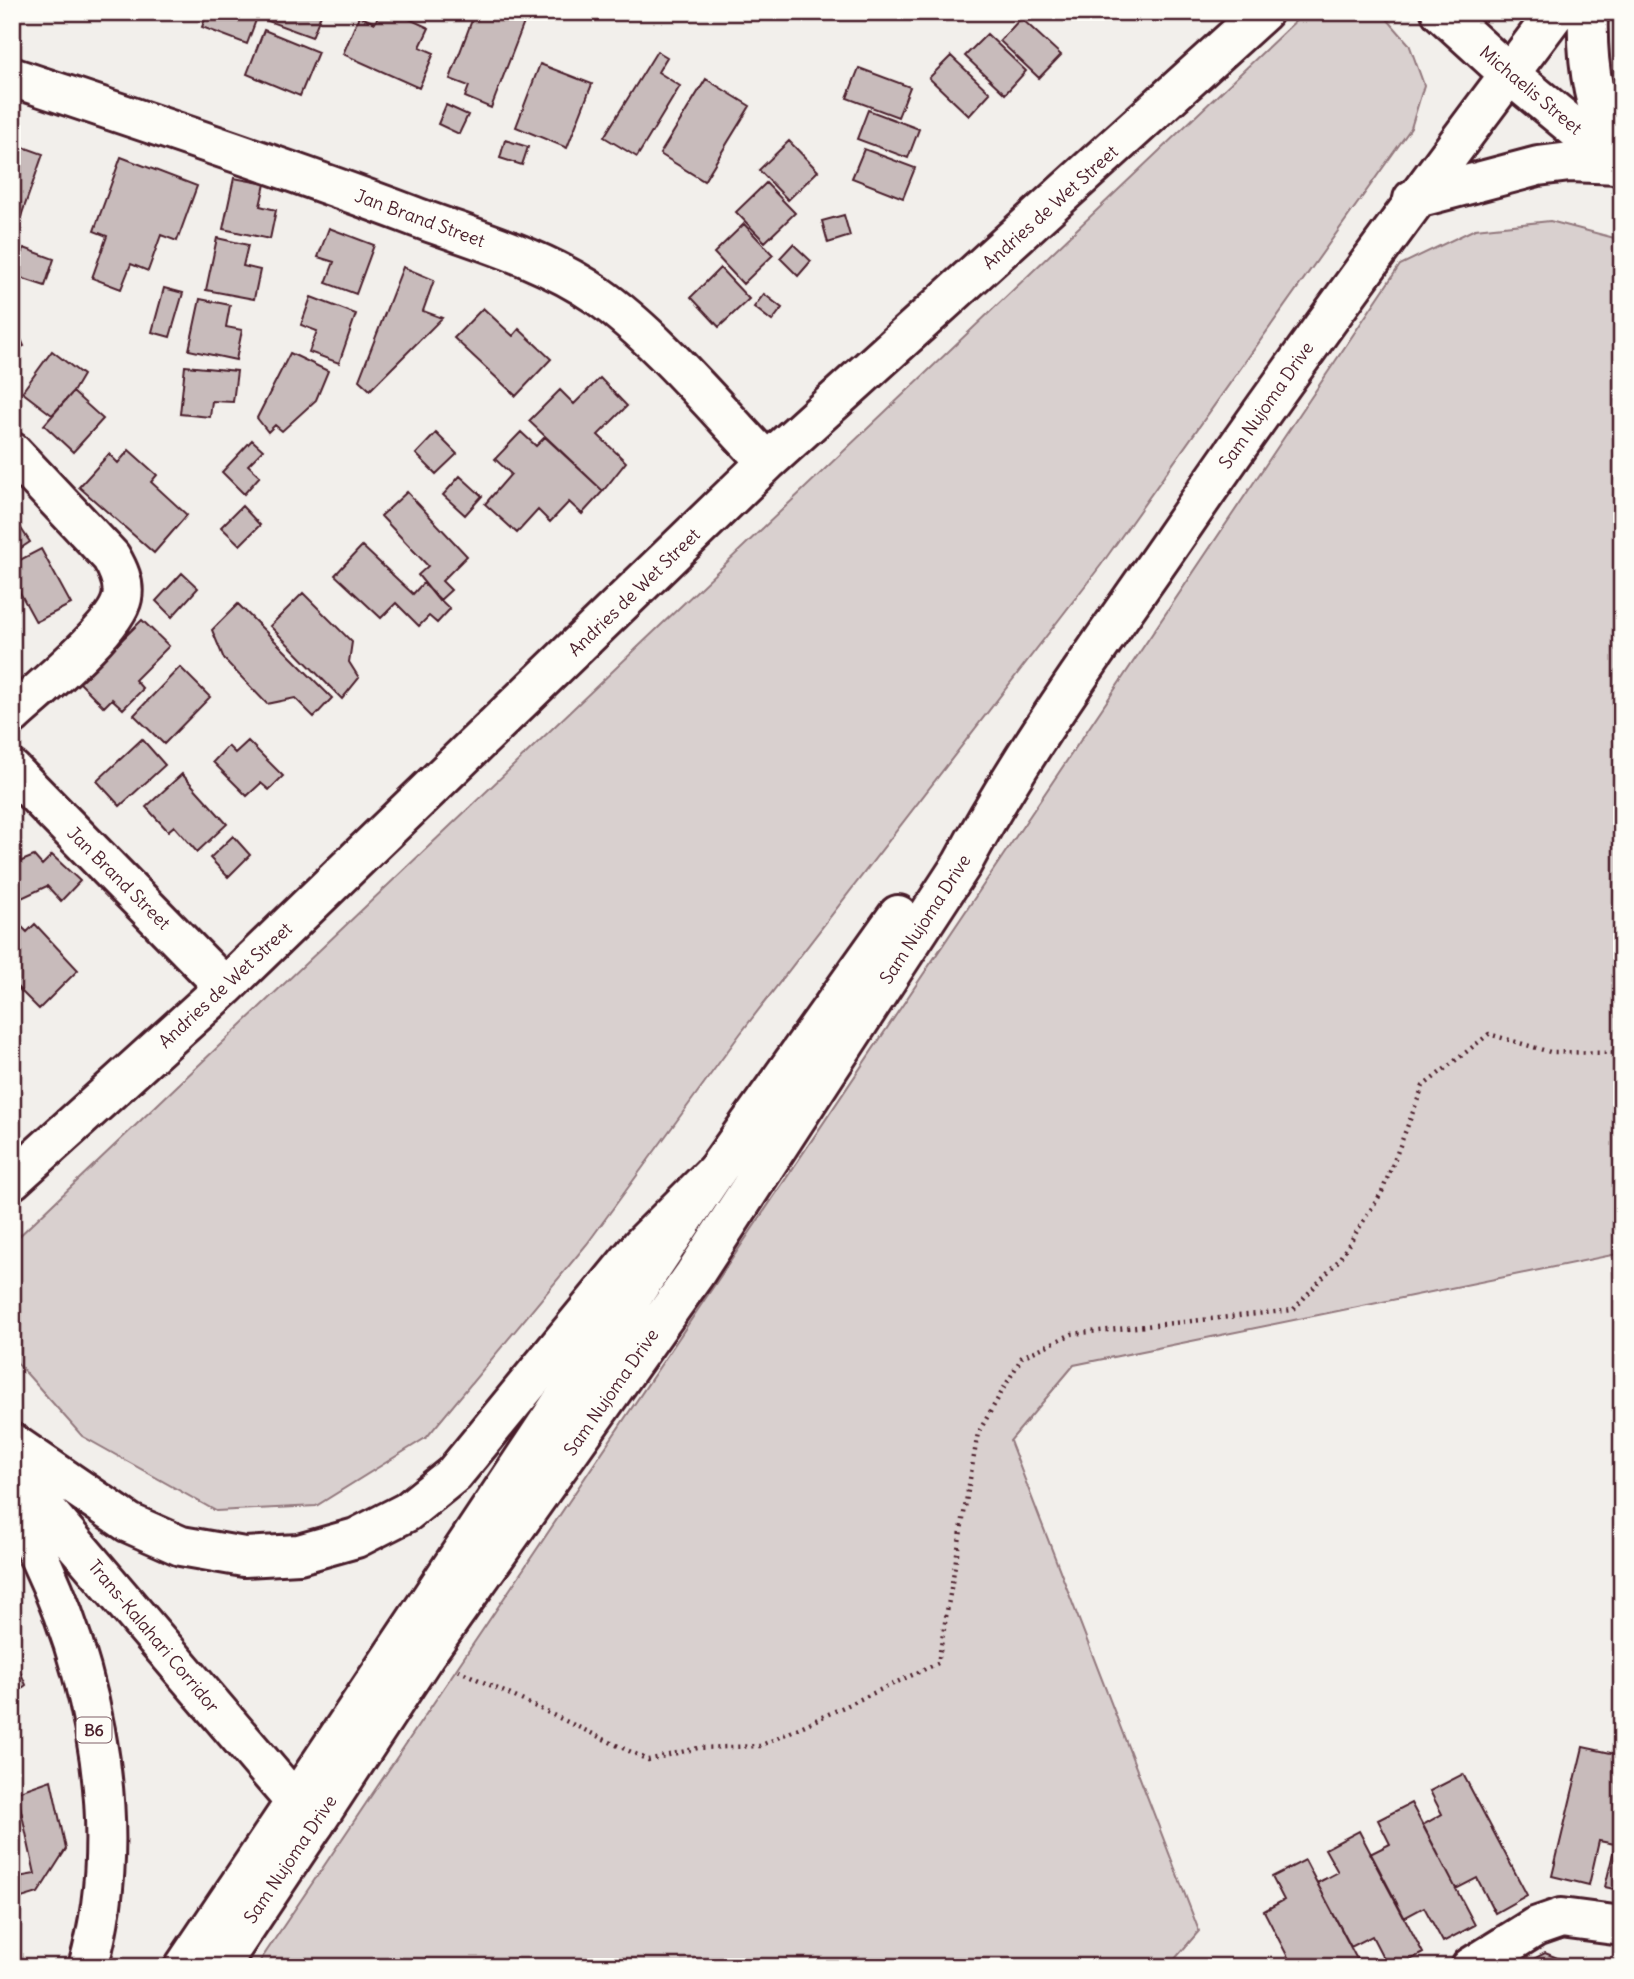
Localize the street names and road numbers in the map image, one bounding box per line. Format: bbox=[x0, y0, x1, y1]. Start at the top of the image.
street label: Michaelis Street bbox=[1475, 41, 1587, 139]
street label: Andries de Wet Street bbox=[978, 140, 1122, 274]
street label: Jan Brand Street bbox=[352, 184, 488, 252]
street label: Sam Nujoma Drive bbox=[1213, 337, 1319, 473]
street label: Andries de Wet Street bbox=[563, 523, 705, 661]
street label: Jan Brand Street bbox=[63, 822, 175, 934]
street label: Sam Nujoma Drive bbox=[874, 850, 976, 988]
street label: Andries de Wet Street bbox=[153, 917, 297, 1053]
street label: Sam Nujoma Drive bbox=[558, 1324, 664, 1460]
street label: Trans-Kalahari Corridor bbox=[83, 1555, 225, 1718]
road number: B6 bbox=[76, 1718, 112, 1742]
street label: Sam Nujoma Drive bbox=[238, 1790, 342, 1928]

